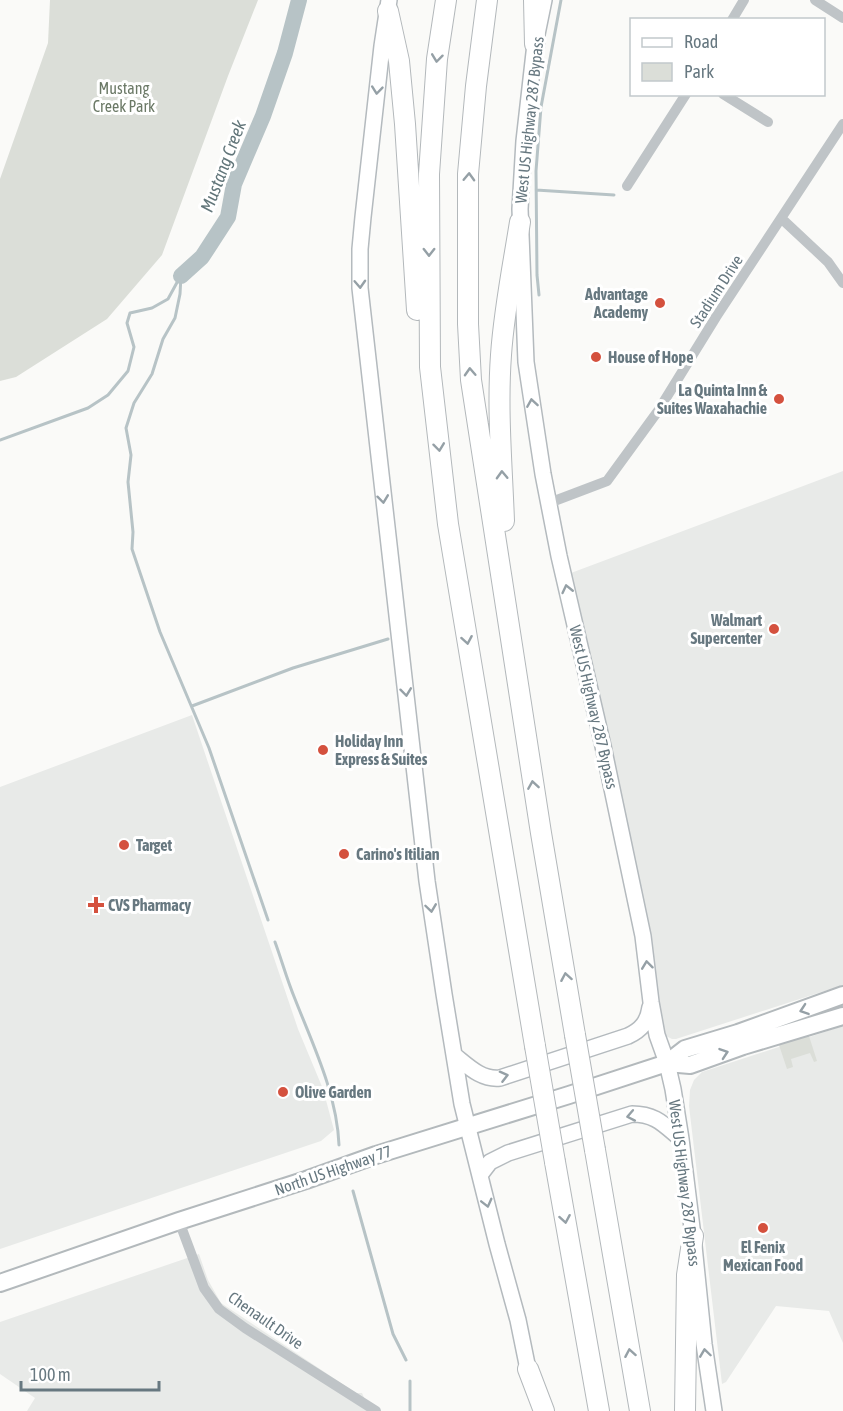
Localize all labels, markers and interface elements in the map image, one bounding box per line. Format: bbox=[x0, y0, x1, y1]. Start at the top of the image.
legend bbox=[630, 18, 825, 96]
text: Road bbox=[684, 31, 718, 52]
street label: West US Highway 287 Bypass bbox=[511, 35, 548, 204]
one-way arrow bbox=[432, 53, 444, 62]
text: Park bbox=[684, 61, 714, 82]
park label: Mustang Creek Park bbox=[93, 79, 155, 115]
one-way arrow bbox=[372, 85, 384, 95]
water label: Mustang Creek bbox=[196, 116, 251, 215]
one-way arrow bbox=[462, 173, 475, 182]
one-way arrow bbox=[423, 248, 435, 257]
street label: Stadium Drive bbox=[686, 251, 746, 331]
one-way arrow bbox=[353, 280, 366, 289]
place label: Advantage Academy bbox=[584, 285, 648, 321]
marker: Advantage Academy bbox=[653, 296, 667, 310]
place label: House of Hope bbox=[608, 348, 693, 366]
marker: House of Hope bbox=[589, 350, 603, 364]
one-way arrow bbox=[464, 368, 477, 377]
place label: La Quinta Inn & Suites Waxahachie bbox=[657, 381, 768, 417]
marker: La Quinta Inn & Suites Waxahachie bbox=[772, 392, 786, 406]
one-way arrow bbox=[526, 399, 539, 409]
one-way arrow bbox=[432, 442, 445, 451]
one-way arrow bbox=[495, 470, 508, 479]
one-way arrow bbox=[376, 494, 389, 503]
one-way arrow bbox=[561, 585, 574, 595]
place label: Walmart Supercenter bbox=[691, 611, 762, 647]
marker: Walmart Supercenter bbox=[767, 622, 781, 636]
street label: West US Highway 287 Bypass bbox=[565, 623, 622, 791]
one-way arrow bbox=[460, 634, 473, 644]
one-way arrow bbox=[400, 688, 412, 697]
place label: Holiday Inn Express & Suites bbox=[335, 732, 428, 768]
marker: Holiday Inn Express & Suites bbox=[316, 743, 330, 757]
one-way arrow bbox=[528, 780, 540, 789]
place label: Target bbox=[136, 836, 172, 854]
marker: Target bbox=[117, 838, 131, 852]
place label: Carino's Itilian bbox=[356, 845, 440, 863]
marker: Carino's Itilian bbox=[337, 847, 351, 861]
place label: CVS Pharmacy bbox=[108, 896, 192, 914]
marker: CVS Pharmacy bbox=[89, 898, 103, 912]
one-way arrow bbox=[425, 903, 437, 912]
one-way arrow bbox=[641, 960, 654, 969]
one-way arrow bbox=[560, 972, 572, 982]
one-way arrow bbox=[799, 1002, 810, 1015]
one-way arrow bbox=[718, 1048, 729, 1060]
one-way arrow bbox=[499, 1071, 509, 1083]
place label: Olive Garden bbox=[295, 1083, 372, 1101]
marker: Olive Garden bbox=[276, 1085, 290, 1099]
street label: West US Highway 287 Bypass bbox=[665, 1099, 704, 1268]
one-way arrow bbox=[626, 1109, 636, 1122]
street label: North US Highway 77 bbox=[272, 1142, 394, 1199]
one-way arrow bbox=[479, 1198, 492, 1208]
one-way arrow bbox=[558, 1214, 571, 1224]
marker: El Fenix Mexican Food bbox=[756, 1221, 770, 1235]
place label: El Fenix Mexican Food bbox=[723, 1238, 803, 1274]
street label: Chenault Drive bbox=[225, 1288, 307, 1352]
one-way arrow bbox=[625, 1349, 637, 1358]
one-way arrow bbox=[700, 1349, 712, 1358]
scale bar bbox=[21, 1354, 159, 1392]
text: 100 m bbox=[30, 1364, 71, 1385]

